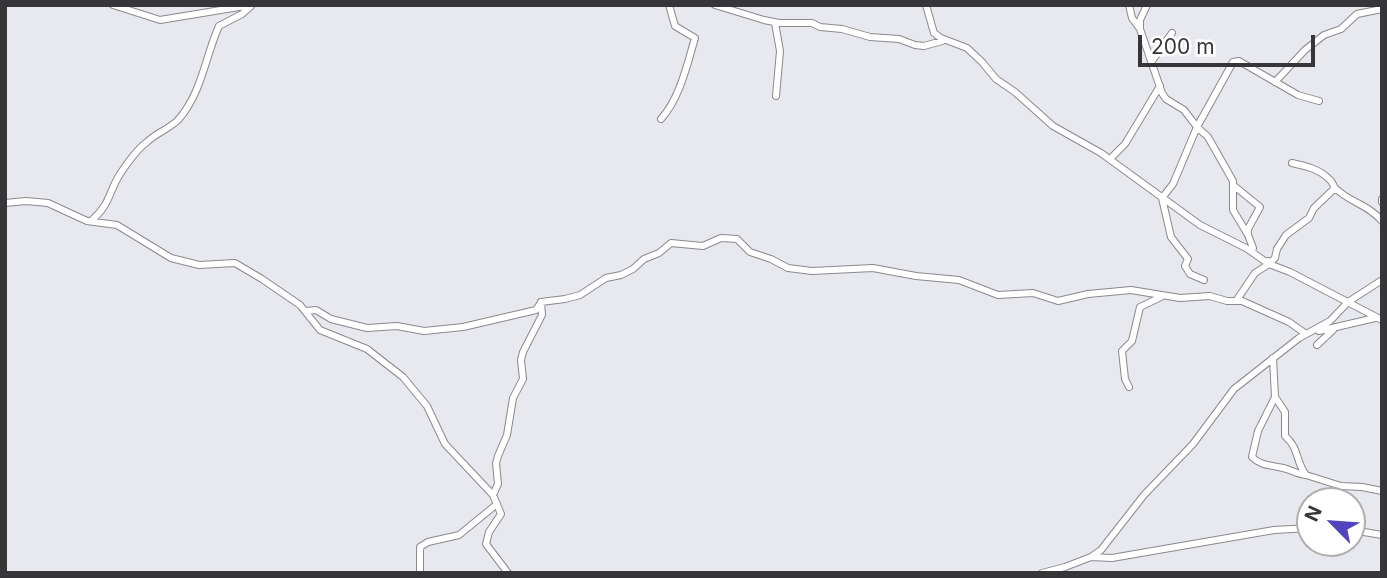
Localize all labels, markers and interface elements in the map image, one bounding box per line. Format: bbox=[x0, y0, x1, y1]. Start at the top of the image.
scale bar bbox=[1142, 21, 1319, 65]
text: 200 m bbox=[1151, 34, 1215, 59]
north arrow bbox=[1296, 487, 1366, 557]
text: N bbox=[1300, 502, 1327, 525]

